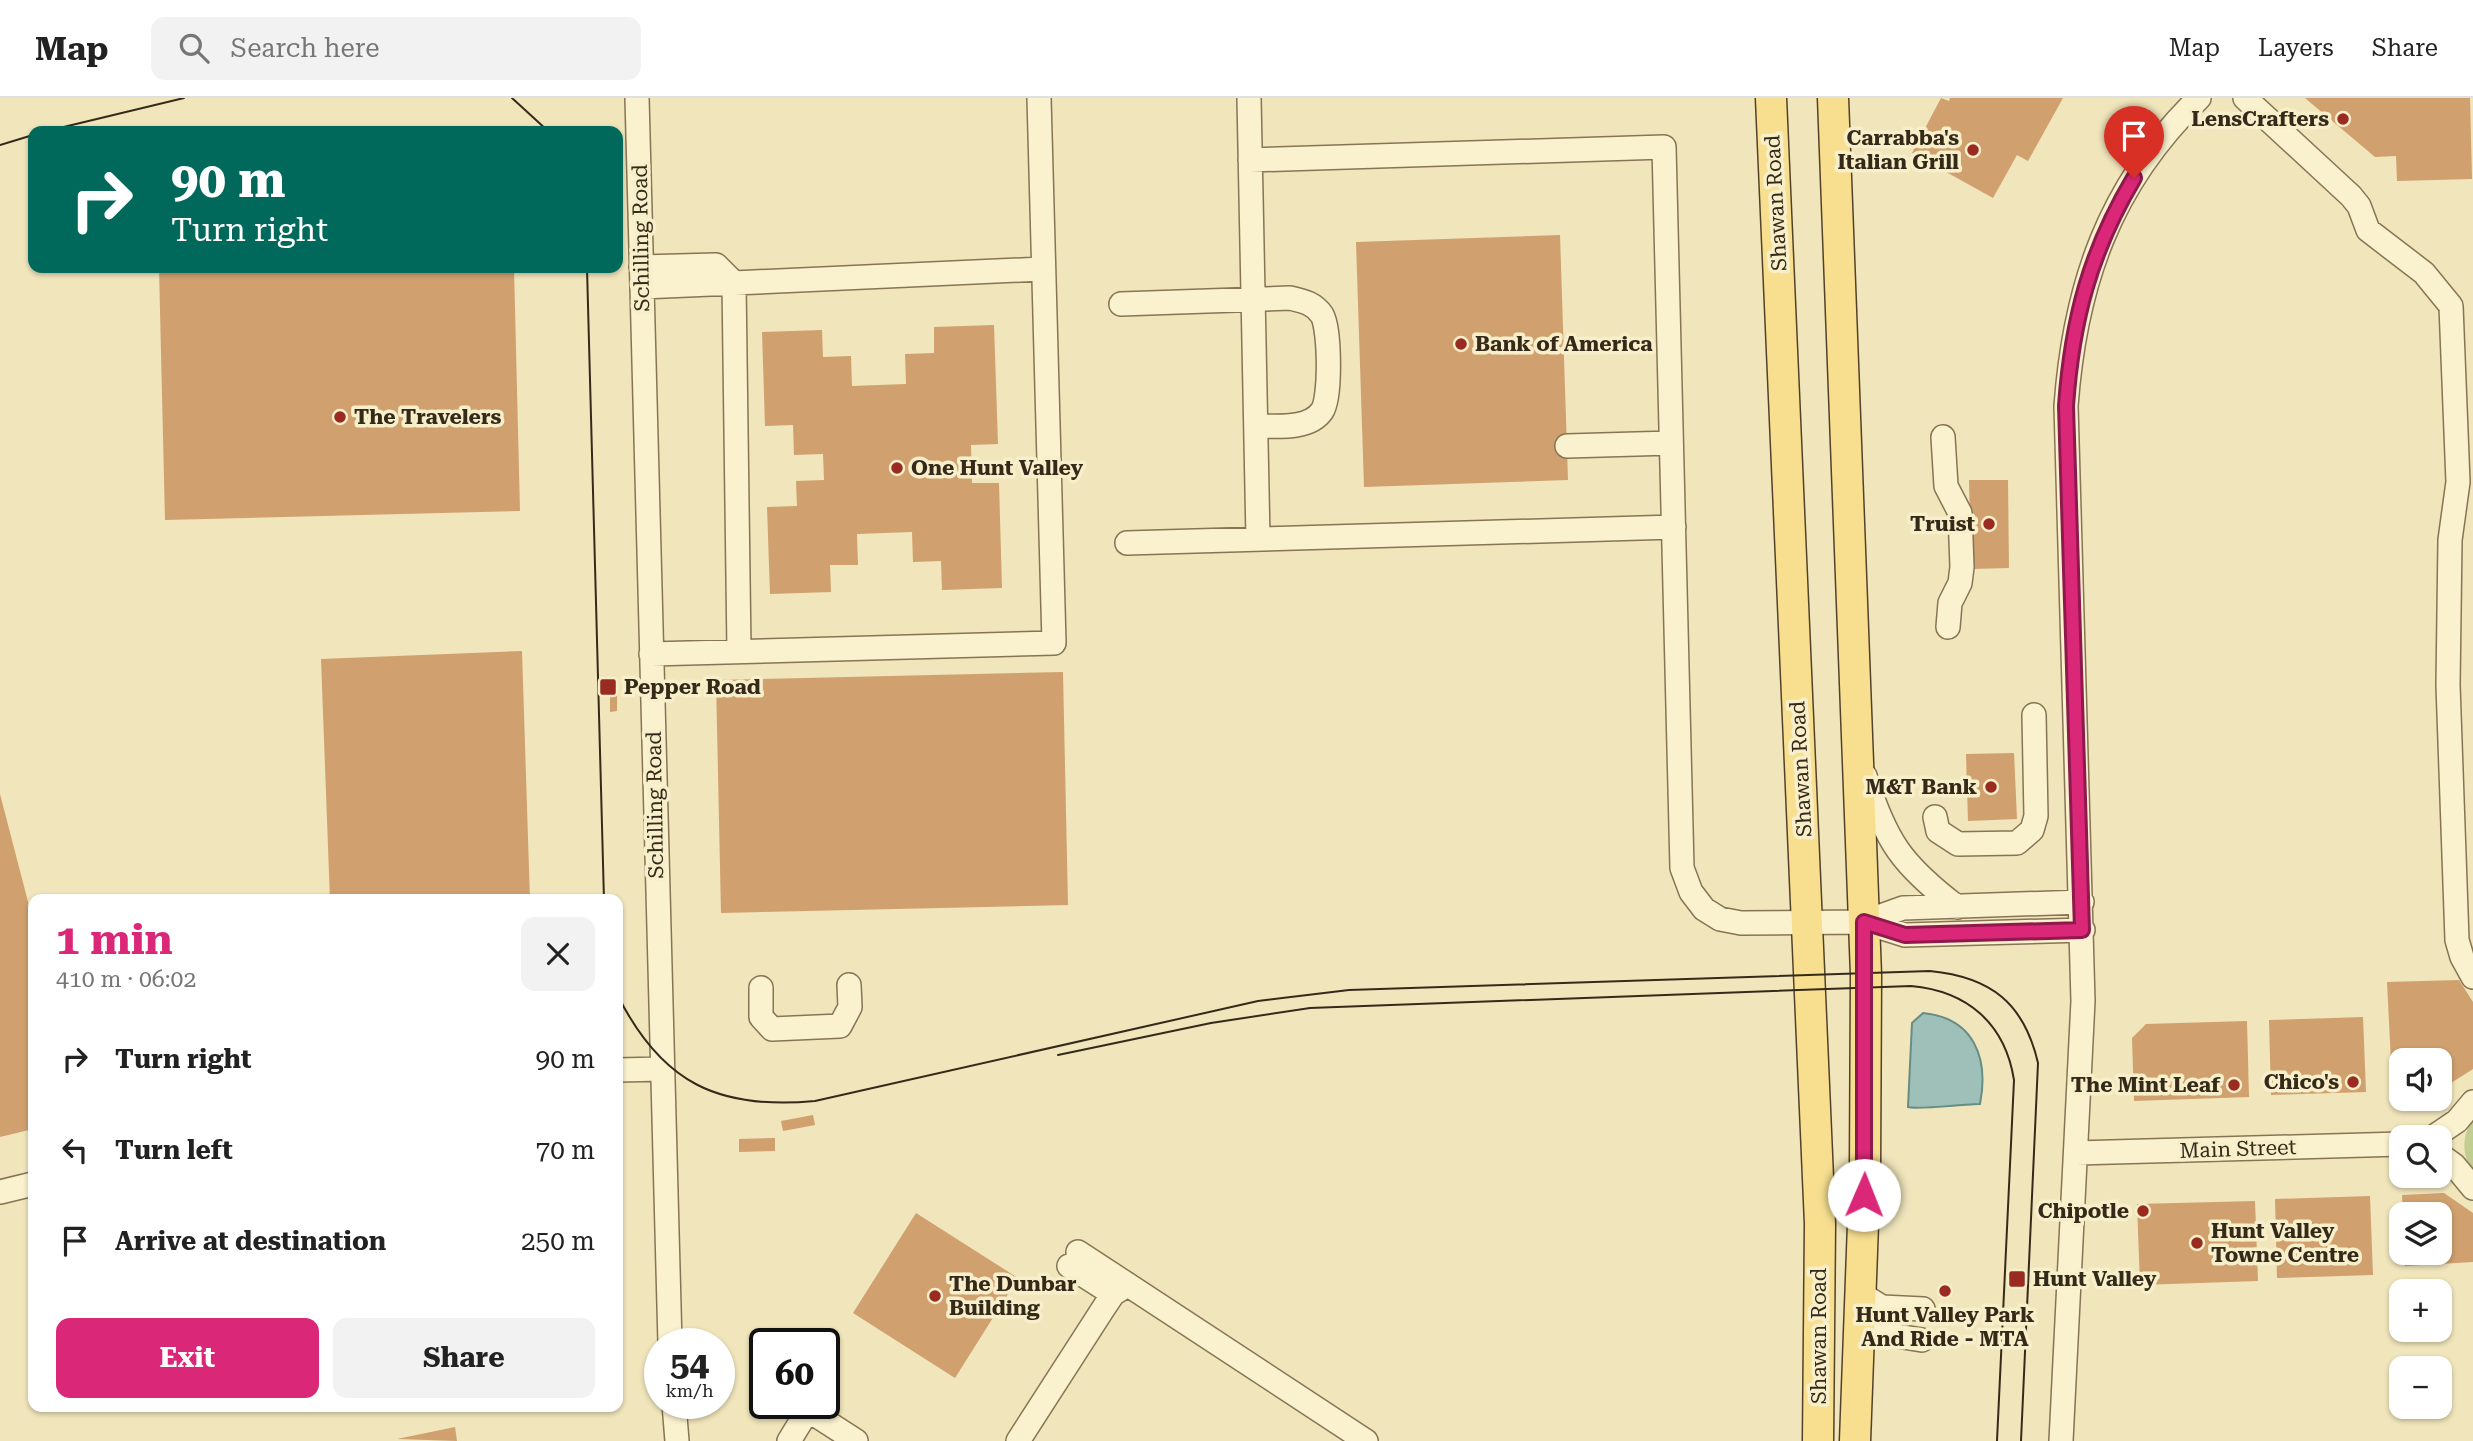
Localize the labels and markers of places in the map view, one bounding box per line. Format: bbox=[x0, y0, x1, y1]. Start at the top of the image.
pin bbox=[2104, 106, 2164, 178]
place label: LensCrafters bbox=[2191, 107, 2329, 131]
marker: LensCrafters bbox=[2335, 111, 2351, 127]
place label: Carrabba's Italian Grill bbox=[1838, 126, 1959, 174]
marker: Carrabba's Italian Grill bbox=[1965, 142, 1981, 158]
place label: Bank of America bbox=[1475, 332, 1653, 356]
marker: Bank of America bbox=[1453, 336, 1469, 352]
place label: The Travelers bbox=[354, 405, 501, 429]
marker: The Travelers bbox=[332, 409, 348, 425]
place label: One Hunt Valley bbox=[911, 456, 1083, 480]
marker: One Hunt Valley bbox=[889, 460, 905, 476]
place label: Truist bbox=[1910, 512, 1975, 536]
marker: Truist bbox=[1981, 516, 1997, 532]
place label: Pepper Road bbox=[624, 675, 761, 699]
marker: Pepper Road bbox=[598, 677, 618, 697]
place label: M&T Bank bbox=[1866, 775, 1978, 799]
marker: M&T Bank bbox=[1983, 779, 1999, 795]
place label: Chico's bbox=[2264, 1070, 2339, 1094]
place label: The Mint Leaf bbox=[2071, 1073, 2221, 1097]
marker: Chico's bbox=[2345, 1074, 2361, 1090]
marker: The Mint Leaf bbox=[2226, 1077, 2242, 1093]
place label: Chipotle bbox=[2038, 1199, 2129, 1223]
marker: Chipotle bbox=[2135, 1203, 2151, 1219]
place label: Hunt Valley Towne Centre bbox=[2211, 1219, 2359, 1267]
marker: Hunt Valley Towne Centre bbox=[2189, 1235, 2205, 1251]
place label: Hunt Valley bbox=[2033, 1267, 2157, 1291]
marker: Hunt Valley bbox=[2007, 1269, 2027, 1289]
place label: The Dunbar Building bbox=[949, 1272, 1077, 1320]
marker: Hunt Valley Park And Ride - MTA bbox=[1937, 1283, 1953, 1299]
marker: The Dunbar Building bbox=[927, 1288, 943, 1304]
place label: Hunt Valley Park And Ride - MTA bbox=[1855, 1303, 2035, 1351]

